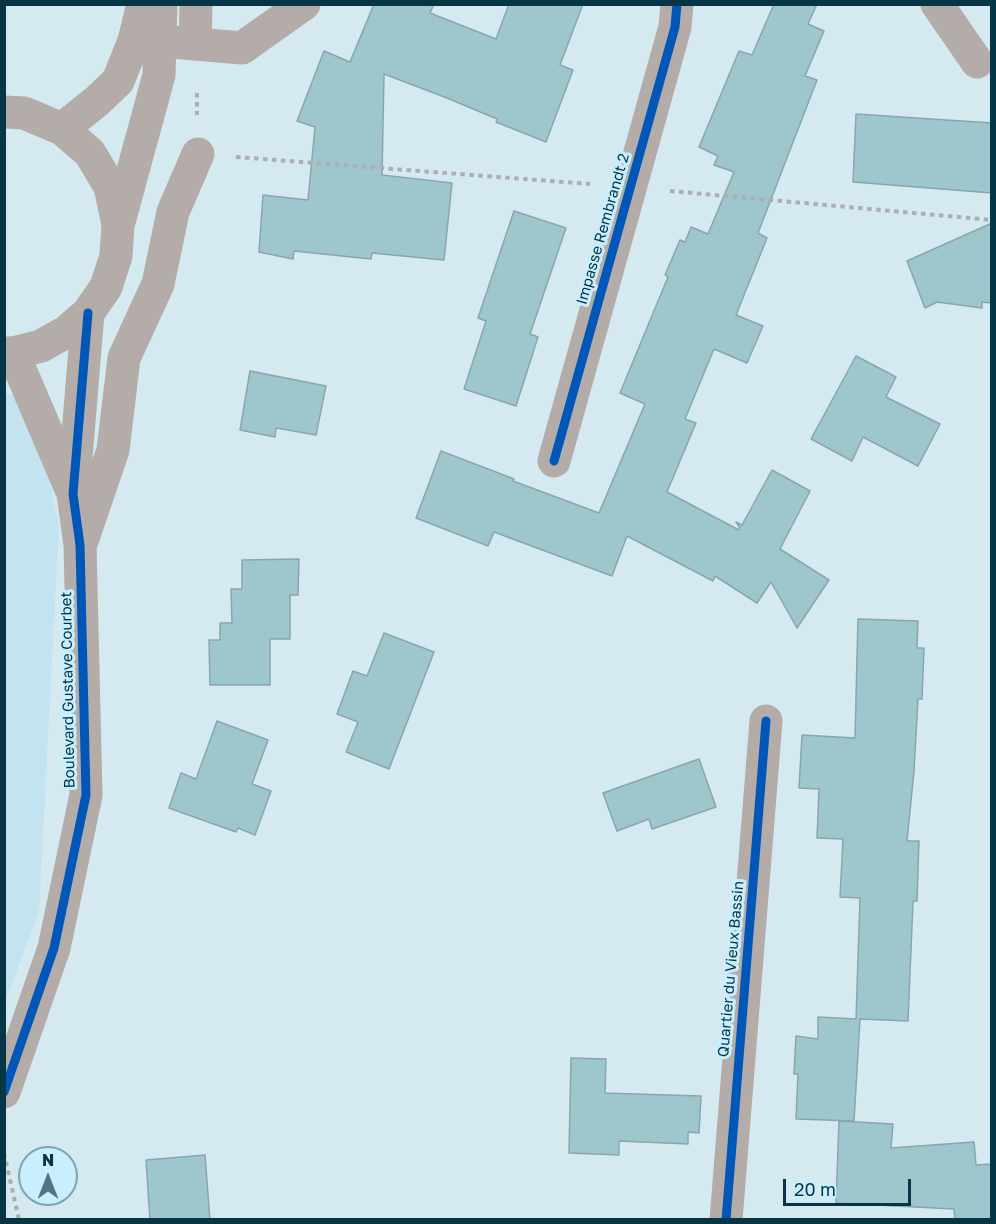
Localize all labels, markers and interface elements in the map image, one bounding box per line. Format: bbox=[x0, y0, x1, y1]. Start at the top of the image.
street label: Impasse Rembrandt 2 bbox=[573, 151, 633, 307]
street label: Boulevard Gustave Courbet bbox=[57, 592, 79, 788]
street label: Quartier du Vieux Bassin bbox=[714, 880, 748, 1058]
north arrow bbox=[18, 1146, 78, 1206]
text: N bbox=[42, 1150, 54, 1170]
scale bar bbox=[786, 1167, 914, 1205]
text: 20 m bbox=[794, 1178, 836, 1200]

